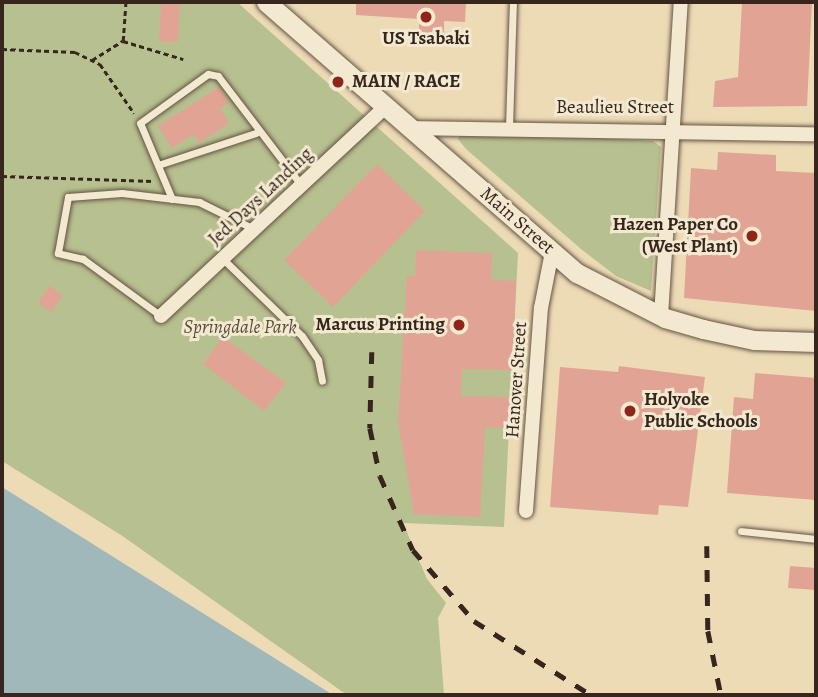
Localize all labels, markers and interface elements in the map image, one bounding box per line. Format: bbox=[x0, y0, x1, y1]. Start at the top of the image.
marker: US Tsabaki bbox=[418, 9, 434, 25]
place label: US Tsabaki bbox=[382, 28, 470, 50]
place label: MAIN / RACE bbox=[352, 71, 460, 93]
marker: MAIN / RACE bbox=[330, 74, 346, 90]
street label: Beaulieu Street bbox=[556, 97, 674, 119]
street label: Jed Days Landing bbox=[204, 143, 318, 251]
street label: Main Street bbox=[475, 183, 559, 259]
place label: Hazen Paper Co (West Plant) bbox=[612, 214, 738, 258]
marker: Hazen Paper Co (West Plant) bbox=[744, 228, 760, 244]
place label: Marcus Printing bbox=[316, 314, 445, 336]
park label: Springdale Park bbox=[183, 317, 297, 339]
marker: Marcus Printing bbox=[451, 317, 467, 333]
street label: Hanover Street bbox=[502, 321, 532, 439]
place label: Holyoke Public Schools bbox=[644, 389, 758, 433]
marker: Holyoke Public Schools bbox=[622, 403, 638, 419]

